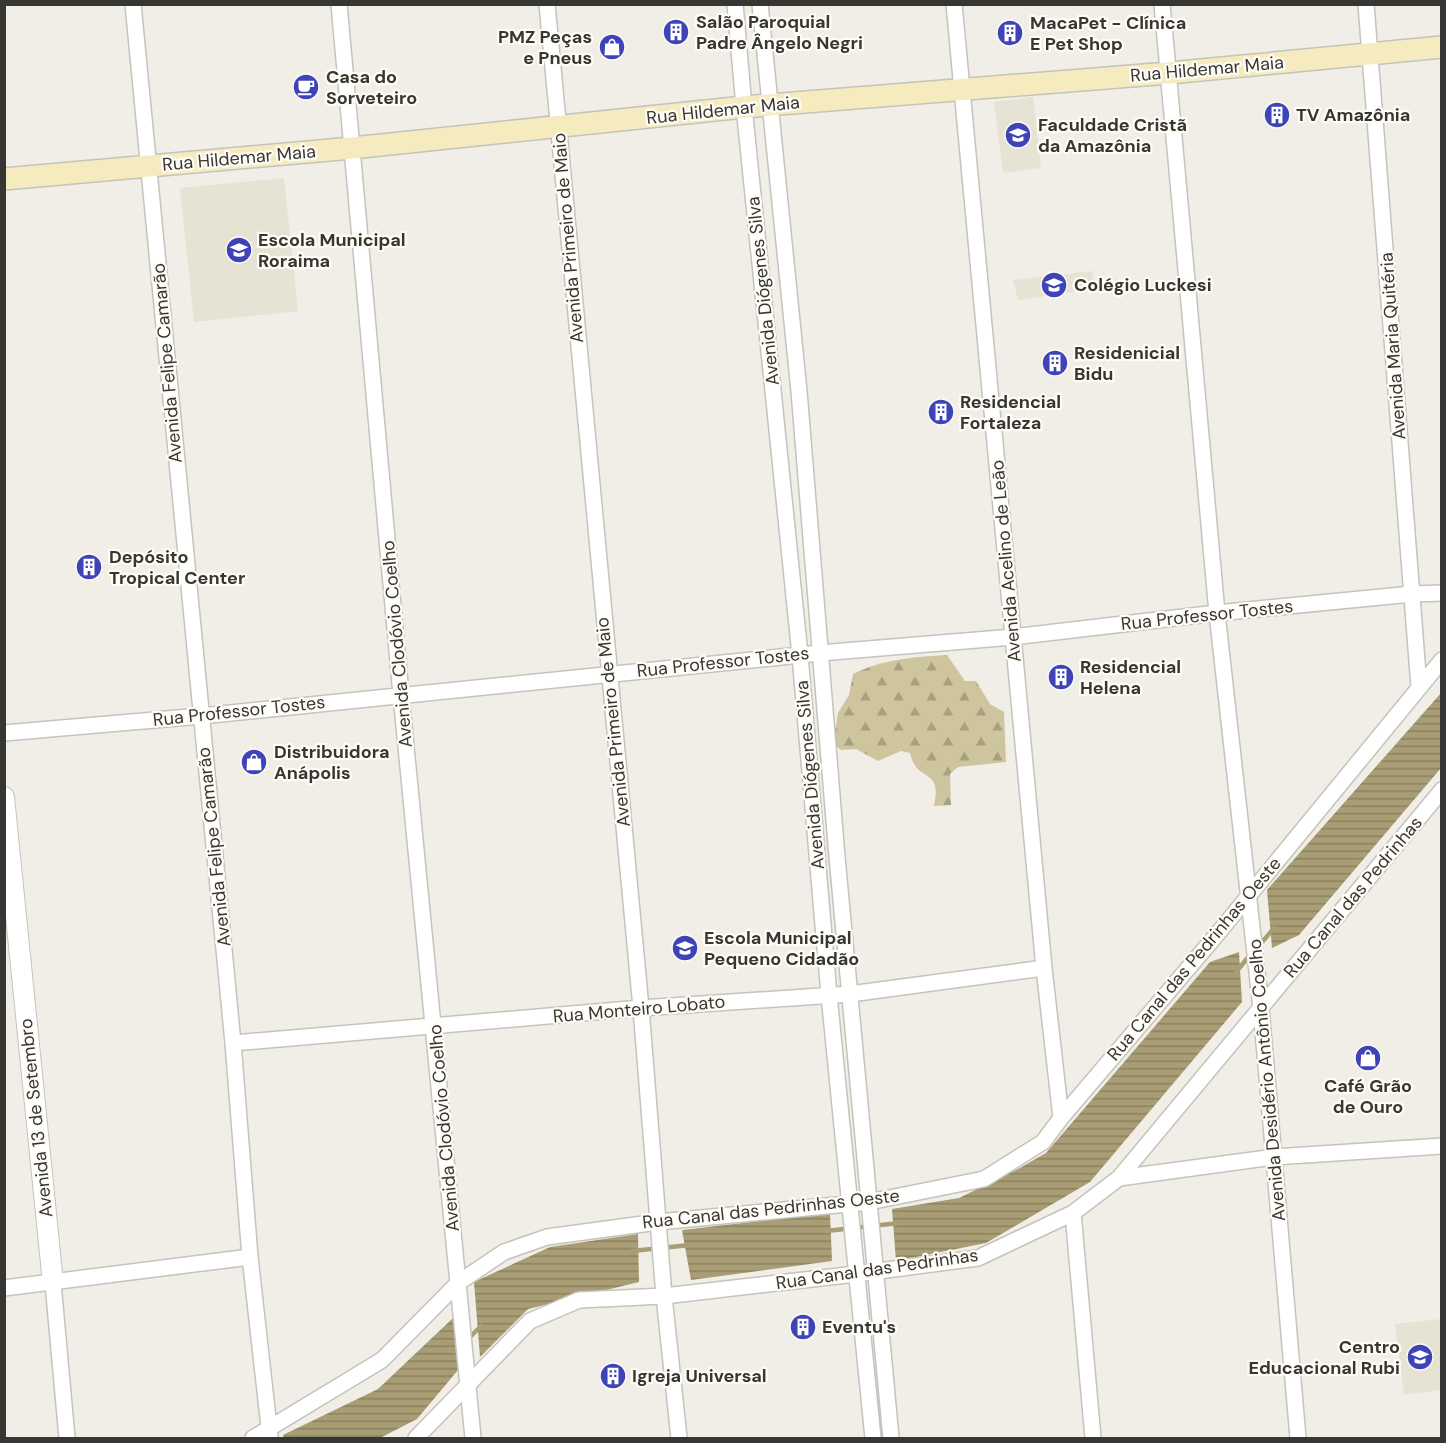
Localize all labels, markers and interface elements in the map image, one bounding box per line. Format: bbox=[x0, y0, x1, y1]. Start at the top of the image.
place label: Salão Paroquial Padre Ângelo Negri bbox=[696, 10, 863, 55]
place label: MacaPet - Clínica E Pet Shop bbox=[1030, 11, 1186, 56]
building icon: Salão Paroquial Padre Ângelo Negri bbox=[661, 17, 691, 47]
building icon: MacaPet - Clínica E Pet Shop bbox=[995, 18, 1025, 48]
place label: PMZ Peças e Pneus bbox=[498, 25, 592, 70]
shop icon: PMZ Peças e Pneus bbox=[597, 32, 627, 62]
street label: Rua Hildemar Maia bbox=[1129, 50, 1285, 88]
place label: Casa do Sorveteiro bbox=[326, 65, 417, 110]
cafe icon: Casa do Sorveteiro bbox=[291, 72, 321, 102]
street label: Rua Hildemar Maia bbox=[645, 90, 801, 130]
building icon: TV Amazônia bbox=[1262, 100, 1292, 130]
place label: TV Amazônia bbox=[1296, 103, 1410, 127]
place label: Faculdade Cristã da Amazônia bbox=[1038, 113, 1187, 158]
school or university icon: Faculdade Cristã da Amazônia bbox=[1003, 120, 1033, 150]
street label: Avenida Primeiro de Maio bbox=[547, 132, 589, 344]
street label: Rua Hildemar Maia bbox=[161, 139, 317, 177]
street label: Avenida Diógenes Silva bbox=[741, 195, 785, 387]
place label: Escola Municipal Roraima bbox=[258, 228, 406, 273]
school or university icon: Escola Municipal Roraima bbox=[224, 235, 254, 265]
street label: Avenida Maria Quitéria bbox=[1374, 252, 1412, 440]
street label: Avenida Felipe Camarão bbox=[146, 262, 188, 464]
school or university icon: Colégio Luckesi bbox=[1039, 270, 1069, 300]
place label: Colégio Luckesi bbox=[1074, 273, 1212, 297]
place label: Residenicial Bidu bbox=[1074, 341, 1180, 386]
building icon: Residenicial Bidu bbox=[1040, 348, 1070, 378]
place label: Residencial Fortaleza bbox=[960, 390, 1061, 435]
building icon: Residencial Fortaleza bbox=[926, 397, 956, 427]
street label: Avenida Acelino de Leão bbox=[985, 459, 1027, 663]
street label: Avenida Clodóvio Coelho bbox=[376, 539, 418, 749]
place label: Depósito Tropical Center bbox=[109, 545, 245, 590]
building icon: Depósito Tropical Center bbox=[74, 552, 104, 582]
street label: Rua Professor Tostes bbox=[1120, 594, 1294, 636]
street label: Avenida Primeiro de Maio bbox=[590, 616, 636, 828]
street label: Rua Professor Tostes bbox=[636, 641, 810, 683]
place label: Residencial Helena bbox=[1080, 655, 1181, 700]
building icon: Residencial Helena bbox=[1046, 662, 1076, 692]
street label: Avenida Diógenes Silva bbox=[790, 679, 830, 871]
street label: Rua Professor Tostes bbox=[152, 690, 326, 732]
place label: Distribuidora Anápolis bbox=[274, 740, 390, 785]
street label: Avenida Felipe Camarão bbox=[192, 746, 236, 948]
shop icon: Distribuidora Anápolis bbox=[239, 747, 269, 777]
street label: Rua Canal das Pedrinhas bbox=[1278, 811, 1428, 983]
street label: Rua Canal das Pedrinhas Oeste bbox=[1102, 852, 1286, 1066]
place label: Escola Municipal Pequeno Cidadão bbox=[704, 926, 859, 971]
school or university icon: Escola Municipal Pequeno Cidadão bbox=[670, 933, 700, 963]
street label: Avenida Desidério Antônio Coelho bbox=[1243, 938, 1291, 1222]
street label: Rua Monteiro Lobato bbox=[552, 990, 726, 1028]
street label: Avenida 13 de Setembro bbox=[14, 1017, 58, 1219]
street label: Avenida Clodóvio Coelho bbox=[423, 1023, 465, 1233]
shop icon: Café Grão de Ouro bbox=[1353, 1043, 1383, 1073]
place label: Café Grão de Ouro bbox=[1324, 1074, 1412, 1119]
street label: Rua Canal das Pedrinhas Oeste bbox=[641, 1184, 901, 1234]
street label: Rua Canal das Pedrinhas bbox=[774, 1243, 980, 1295]
building icon: Eventu's bbox=[788, 1312, 818, 1342]
place label: Eventu's bbox=[822, 1315, 896, 1339]
place label: Centro Educacional Rubi bbox=[1248, 1335, 1400, 1380]
school or university icon: Centro Educacional Rubi bbox=[1405, 1342, 1435, 1372]
building icon: Igreja Universal bbox=[598, 1361, 628, 1391]
place label: Igreja Universal bbox=[632, 1364, 767, 1388]

